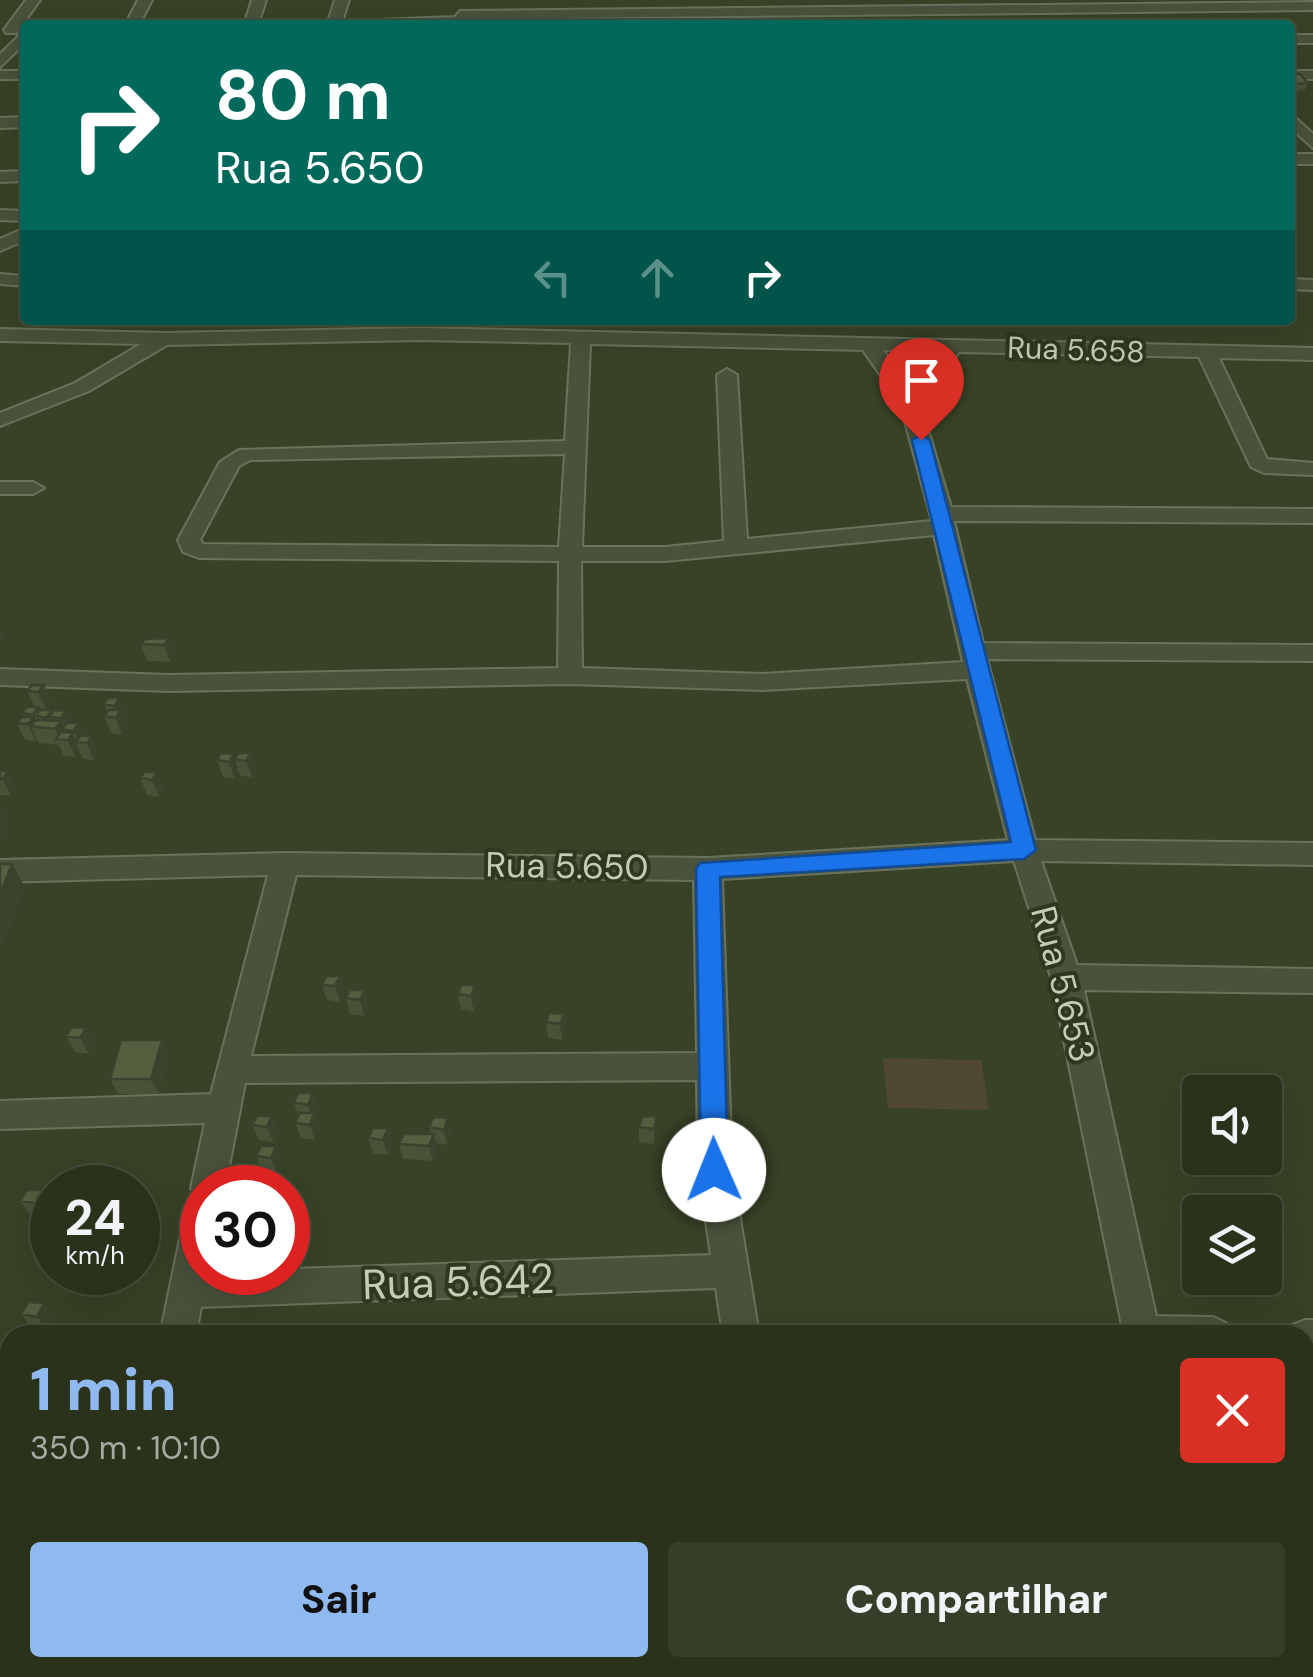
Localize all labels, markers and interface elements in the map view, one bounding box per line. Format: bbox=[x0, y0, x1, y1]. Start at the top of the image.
text: 80 m bbox=[215, 50, 391, 141]
icon: right bbox=[50, 60, 180, 190]
text: Rua 5.650 bbox=[215, 138, 425, 197]
icon: left bbox=[525, 250, 580, 305]
icon: ahead bbox=[630, 250, 685, 305]
icon: right bbox=[735, 250, 790, 305]
street label: Rua 5.658 bbox=[1007, 328, 1145, 371]
pin bbox=[879, 338, 964, 441]
icon: arrive bbox=[894, 353, 949, 408]
street label: Rua 5.650 bbox=[485, 842, 649, 890]
street label: Rua 5.653 bbox=[1020, 901, 1106, 1067]
map controls bbox=[1182, 1075, 1282, 1295]
button: sound bbox=[1182, 1075, 1282, 1175]
position arrow bbox=[662, 1118, 766, 1222]
speed limit sign: 30 bbox=[180, 1165, 310, 1295]
text: 24 bbox=[65, 1185, 126, 1251]
button: layers bbox=[1182, 1195, 1282, 1295]
text: km/h bbox=[65, 1239, 125, 1272]
street label: Rua 5.642 bbox=[361, 1251, 555, 1312]
text: 1 min bbox=[30, 1350, 177, 1429]
button: close bbox=[1180, 1358, 1285, 1463]
text: 350 m · 10:10 bbox=[30, 1427, 221, 1469]
button: Sair bbox=[30, 1542, 648, 1657]
button: Compartilhar bbox=[668, 1542, 1285, 1657]

